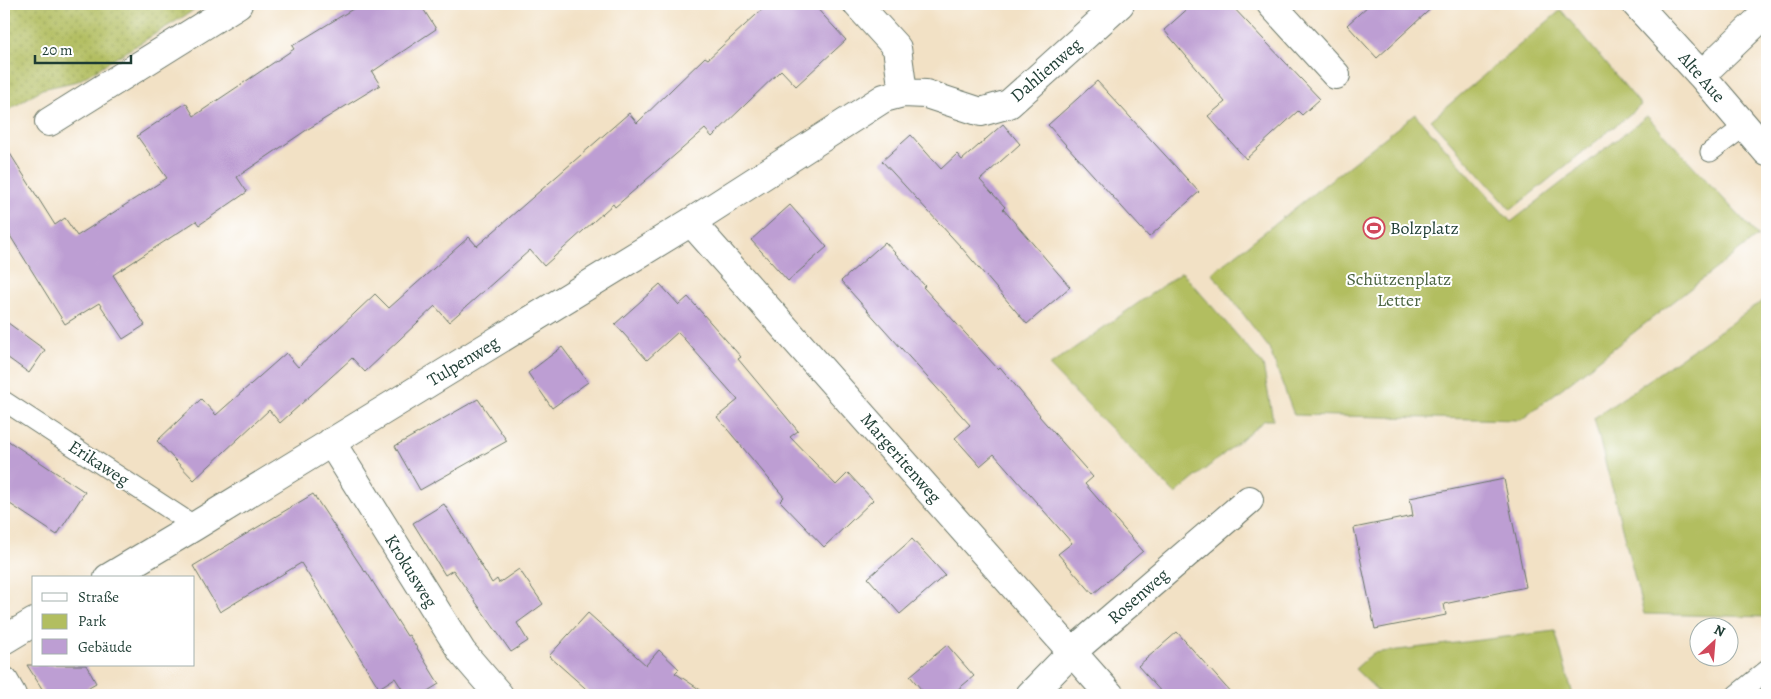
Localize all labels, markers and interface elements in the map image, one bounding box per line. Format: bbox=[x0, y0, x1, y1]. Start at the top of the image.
scale bar bbox=[35, 32, 131, 64]
street label: Dahlienweg bbox=[1005, 32, 1087, 108]
text: 20 m bbox=[42, 40, 73, 60]
street label: Alte Aue bbox=[1673, 46, 1731, 108]
sports icon: Bolzplatz bbox=[1362, 216, 1386, 240]
place label: Bolzplatz bbox=[1390, 216, 1459, 240]
park label: Schützenplatz Letter bbox=[1347, 267, 1451, 312]
street label: Tulpenweg bbox=[423, 330, 503, 392]
street label: Margeritenweg bbox=[855, 408, 947, 508]
street label: Erikaweg bbox=[64, 434, 134, 492]
street label: Krokusweg bbox=[379, 530, 443, 612]
street label: Rosenweg bbox=[1102, 563, 1174, 629]
legend bbox=[32, 576, 195, 666]
text: Straße bbox=[78, 587, 119, 607]
text: Park bbox=[78, 611, 107, 631]
north arrow bbox=[1688, 616, 1738, 666]
text: N bbox=[1711, 620, 1728, 642]
text: Gebäude bbox=[78, 637, 132, 657]

